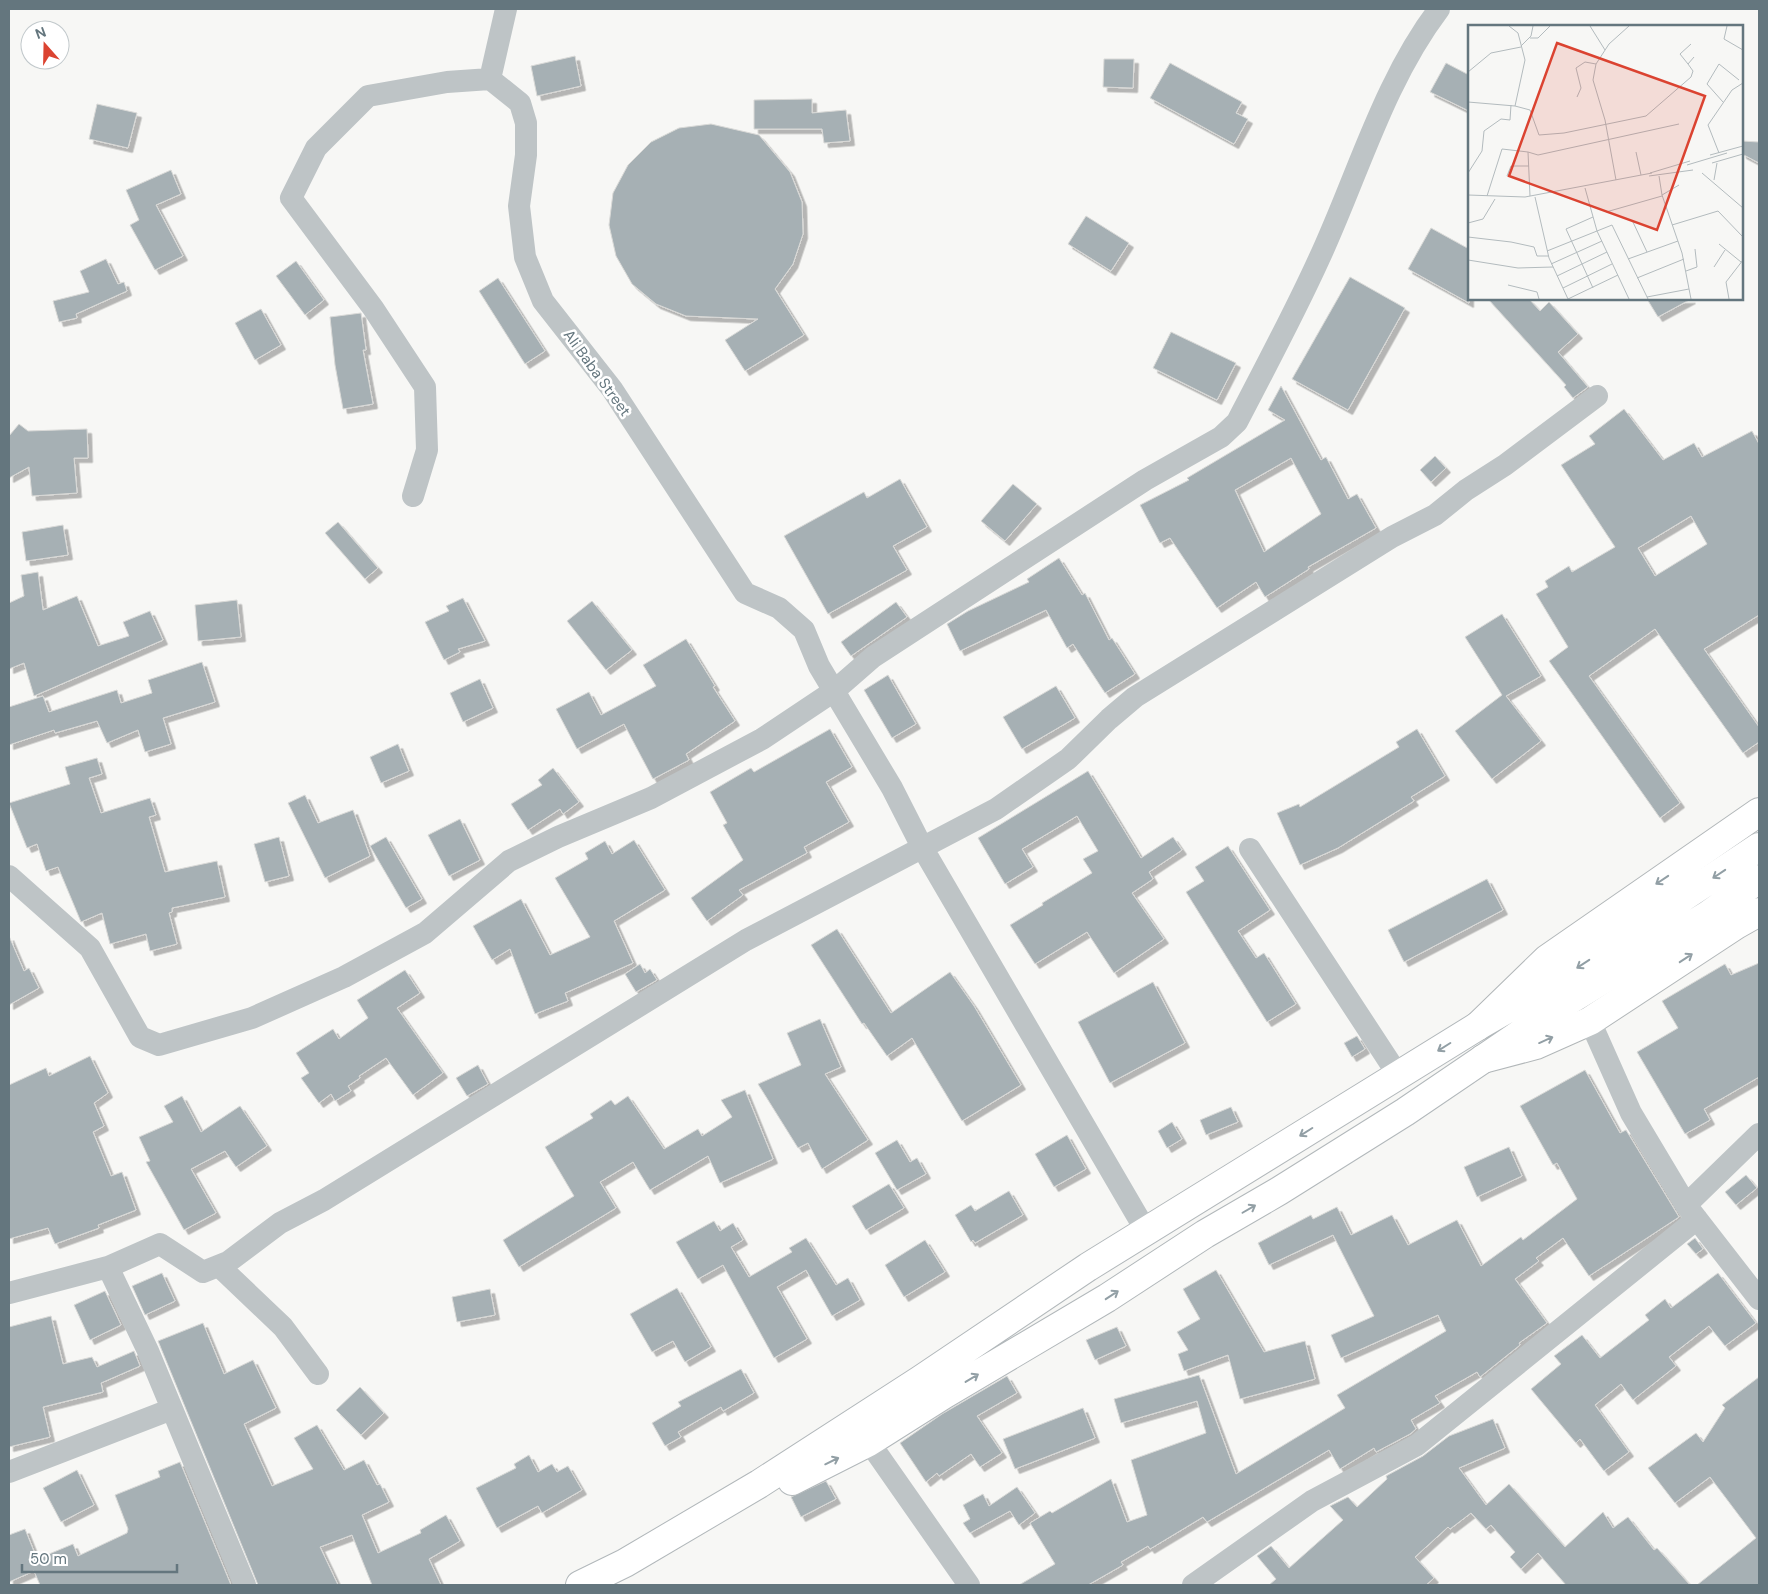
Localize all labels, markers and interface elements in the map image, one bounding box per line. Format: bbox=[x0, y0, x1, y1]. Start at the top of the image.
north arrow bbox=[20, 20, 70, 70]
text: N bbox=[33, 23, 48, 43]
inset map bbox=[1468, 25, 1743, 300]
street label: Ali Baba Street bbox=[559, 326, 635, 420]
one-way arrow bbox=[1712, 869, 1726, 879]
one-way arrow bbox=[1655, 875, 1669, 885]
one-way arrow bbox=[1678, 953, 1692, 963]
one-way arrow bbox=[1577, 959, 1591, 969]
one-way arrow bbox=[1538, 1035, 1553, 1045]
one-way arrow bbox=[1437, 1042, 1451, 1052]
one-way arrow bbox=[1299, 1128, 1313, 1138]
one-way arrow bbox=[1242, 1203, 1256, 1213]
one-way arrow bbox=[1104, 1290, 1118, 1300]
one-way arrow bbox=[964, 1372, 978, 1382]
one-way arrow bbox=[824, 1456, 839, 1465]
scale bar bbox=[22, 1542, 178, 1574]
text: 50 m bbox=[30, 1549, 67, 1569]

